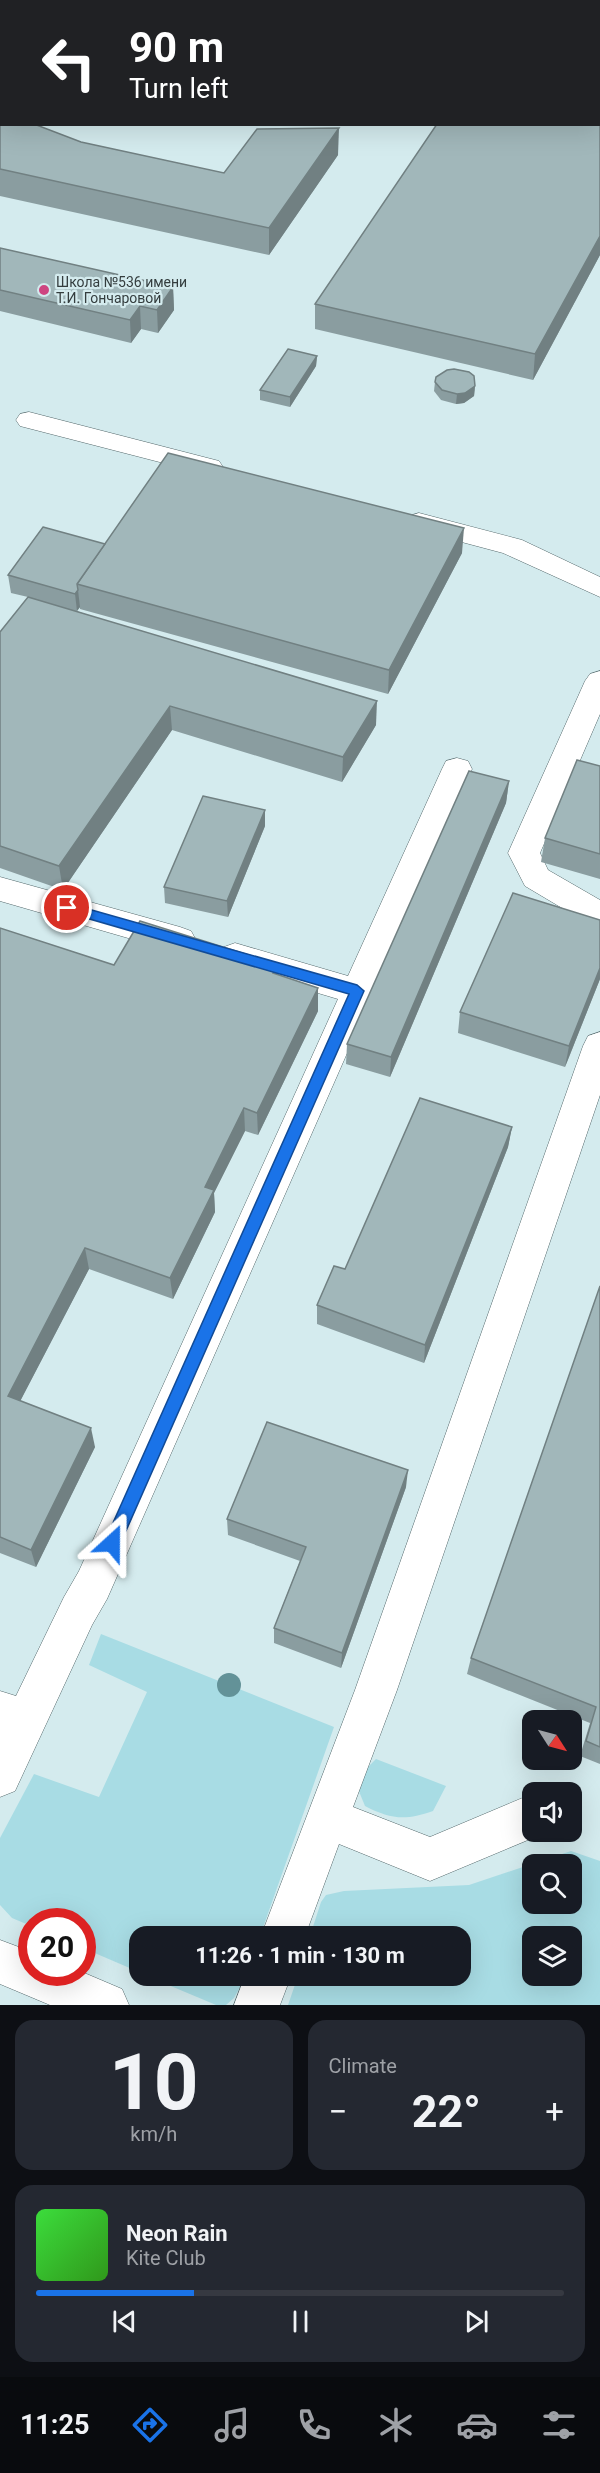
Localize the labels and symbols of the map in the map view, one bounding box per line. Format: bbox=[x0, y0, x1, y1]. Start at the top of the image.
place label: Школа №536 имени Т.И. Гончаровой bbox=[56, 274, 187, 306]
marker: Школа №536 имени Т.И. Гончаровой bbox=[37, 283, 51, 297]
pin bbox=[41, 882, 92, 933]
position arrow bbox=[80, 1511, 144, 1575]
north arrow bbox=[522, 1710, 582, 1770]
speed limit sign: 20 bbox=[18, 1908, 96, 1986]

